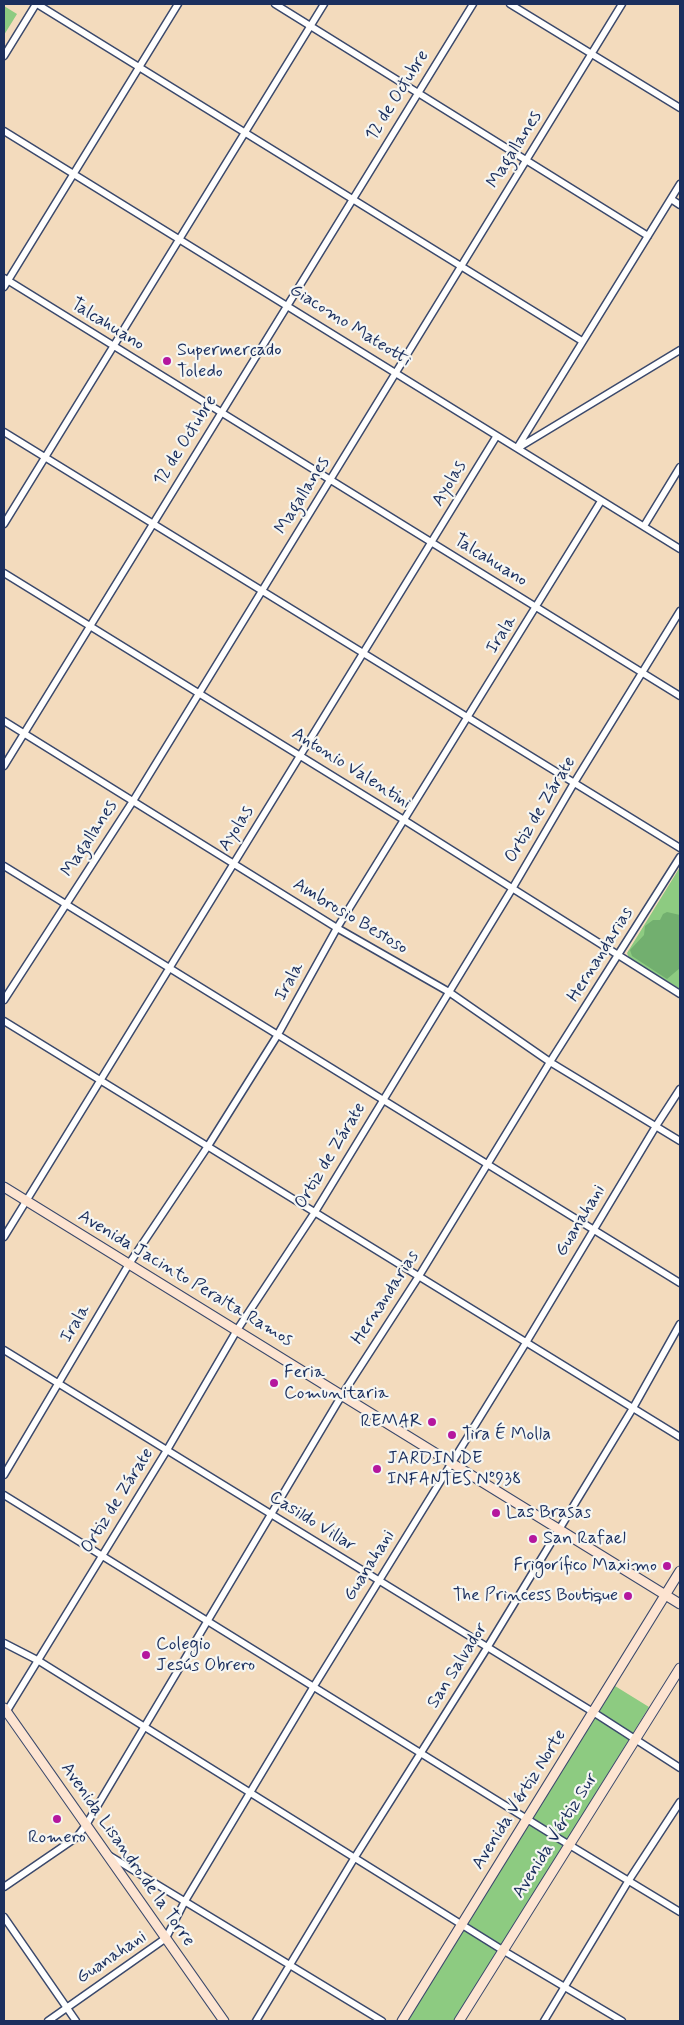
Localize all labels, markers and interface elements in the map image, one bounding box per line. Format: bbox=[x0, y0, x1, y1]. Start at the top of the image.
street label: 12 de Octubre bbox=[362, 47, 434, 145]
street label: Magallanes bbox=[483, 107, 547, 193]
street label: Giacomo Mateotti bbox=[285, 280, 415, 372]
street label: Talcahuano bbox=[66, 294, 148, 356]
place label: Supermercado Toledo bbox=[177, 340, 282, 382]
marker: Supermercado Toledo bbox=[161, 355, 173, 367]
street label: 12 de Octubre bbox=[150, 392, 222, 490]
street label: Magallanes bbox=[271, 453, 335, 539]
street label: Ayolas bbox=[428, 457, 472, 511]
street label: Talcahuano bbox=[449, 530, 531, 592]
street label: Irala bbox=[482, 612, 522, 658]
street label: Antonio Valentini bbox=[287, 724, 415, 814]
street label: Ortiz de Zárate bbox=[501, 753, 581, 867]
street label: Magallanes bbox=[57, 797, 123, 881]
street label: Ayolas bbox=[215, 802, 259, 856]
street label: Ambrosio Bestoso bbox=[289, 874, 411, 960]
street label: Hernandarias bbox=[563, 904, 639, 1006]
street label: Irala bbox=[271, 959, 309, 1005]
street label: Ortiz de Zárate bbox=[291, 1099, 371, 1213]
street label: Guanahani bbox=[551, 1181, 611, 1261]
street label: Avenida Jacinto Peralta Ramos bbox=[74, 1206, 296, 1352]
street label: Hernandarias bbox=[348, 1247, 424, 1349]
street label: Irala bbox=[56, 1301, 96, 1347]
place label: Feria Comunitaria bbox=[284, 1362, 388, 1405]
marker: Feria Comunitaria bbox=[268, 1377, 280, 1389]
place label: REMAR bbox=[360, 1411, 422, 1433]
marker: REMAR bbox=[426, 1416, 438, 1428]
place label: Tira É Molla bbox=[462, 1424, 551, 1446]
marker: Tira É Molla bbox=[446, 1429, 458, 1441]
street label: Ortiz de Zárate bbox=[77, 1444, 159, 1558]
place label: JARDIN DE INFANTES Nº938 bbox=[387, 1448, 521, 1490]
marker: JARDIN DE INFANTES Nº938 bbox=[371, 1463, 383, 1475]
street label: Casildo Villar bbox=[265, 1487, 359, 1557]
place label: Las Brasas bbox=[506, 1502, 591, 1524]
marker: Las Brasas bbox=[490, 1507, 502, 1519]
street label: Guanahani bbox=[340, 1526, 400, 1606]
place label: San Rafael bbox=[543, 1528, 626, 1550]
marker: San Rafael bbox=[527, 1533, 539, 1545]
place label: Frigorífico Maximo bbox=[514, 1555, 657, 1577]
marker: Frigorífico Maximo bbox=[661, 1560, 673, 1572]
place label: The Princess Boutique bbox=[453, 1585, 618, 1607]
marker: The Princess Boutique bbox=[622, 1590, 634, 1602]
street label: San Salvador bbox=[423, 1619, 493, 1713]
place label: Colegio Jesús Obrero bbox=[156, 1634, 255, 1676]
marker: Colegio Jesús Obrero bbox=[140, 1649, 152, 1661]
street label: Avenida Vértiz Norte bbox=[468, 1726, 572, 1874]
street label: Avenida Lisandro de la Torre bbox=[55, 1759, 199, 1951]
street label: Avenida Vértiz Sur bbox=[509, 1769, 603, 1903]
marker: Romero bbox=[51, 1813, 63, 1825]
place label: Romero bbox=[28, 1827, 86, 1849]
street label: Guanahani bbox=[73, 1927, 151, 1989]

